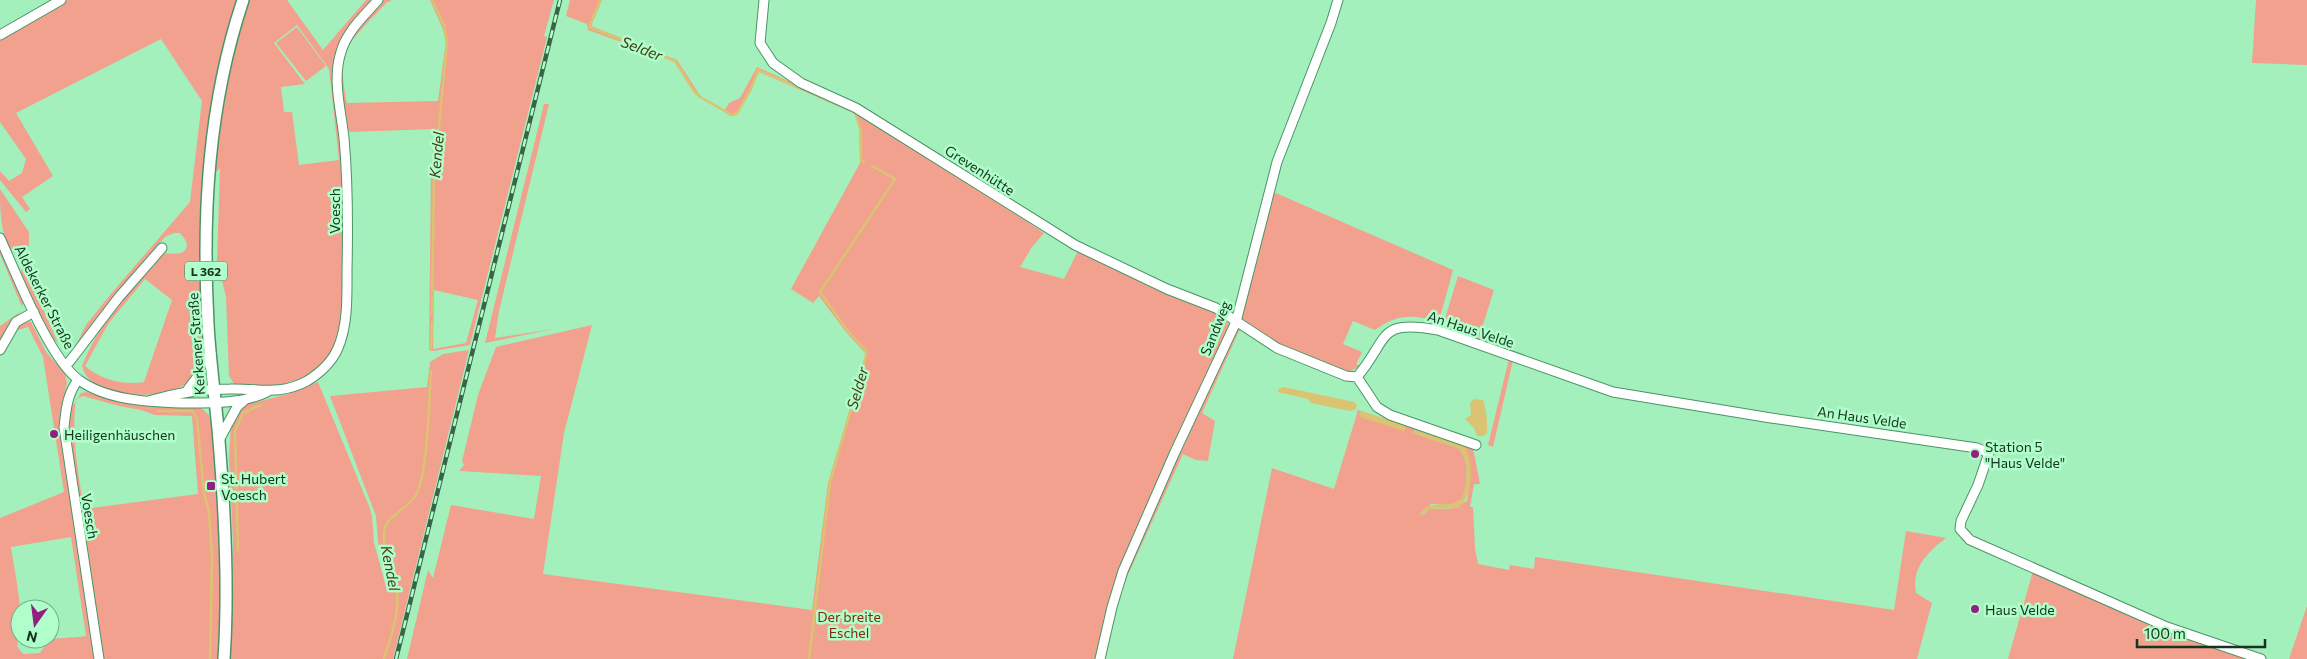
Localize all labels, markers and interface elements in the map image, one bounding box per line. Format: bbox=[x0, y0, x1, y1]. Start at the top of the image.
water label: Selder bbox=[619, 32, 666, 64]
water label: Kendel bbox=[425, 130, 447, 179]
street label: Grevenhütte bbox=[942, 141, 1018, 199]
street label: Voesch bbox=[326, 188, 343, 234]
street label: Aldekerker Straße bbox=[11, 242, 79, 352]
road number: L 362 bbox=[185, 262, 227, 280]
street label: Kerkener Straße bbox=[184, 292, 208, 396]
street label: Sandweg bbox=[1196, 298, 1234, 358]
street label: An Haus Velde bbox=[1426, 307, 1516, 351]
water label: Selder bbox=[842, 364, 872, 411]
street label: An Haus Velde bbox=[1816, 402, 1908, 432]
place label: Heiligenhäuschen bbox=[64, 426, 175, 443]
marker: Heiligenhäuschen bbox=[48, 428, 60, 440]
place label: Station 5 "Haus Velde" bbox=[1985, 438, 2065, 471]
marker: Station 5 "Haus Velde" bbox=[1969, 448, 1981, 460]
place label: St. Hubert Voesch bbox=[221, 470, 286, 503]
marker: St. Hubert Voesch bbox=[205, 480, 217, 492]
street label: Voesch bbox=[78, 492, 102, 540]
water label: Kendel bbox=[378, 544, 404, 594]
north arrow bbox=[10, 599, 60, 649]
place label: Haus Velde bbox=[1985, 601, 2055, 618]
marker: Haus Velde bbox=[1969, 603, 1981, 615]
park label: Der breite Eschel bbox=[817, 608, 881, 641]
scale bar bbox=[2137, 616, 2264, 648]
text: 100 m bbox=[2144, 624, 2186, 642]
text: N bbox=[25, 628, 39, 647]

